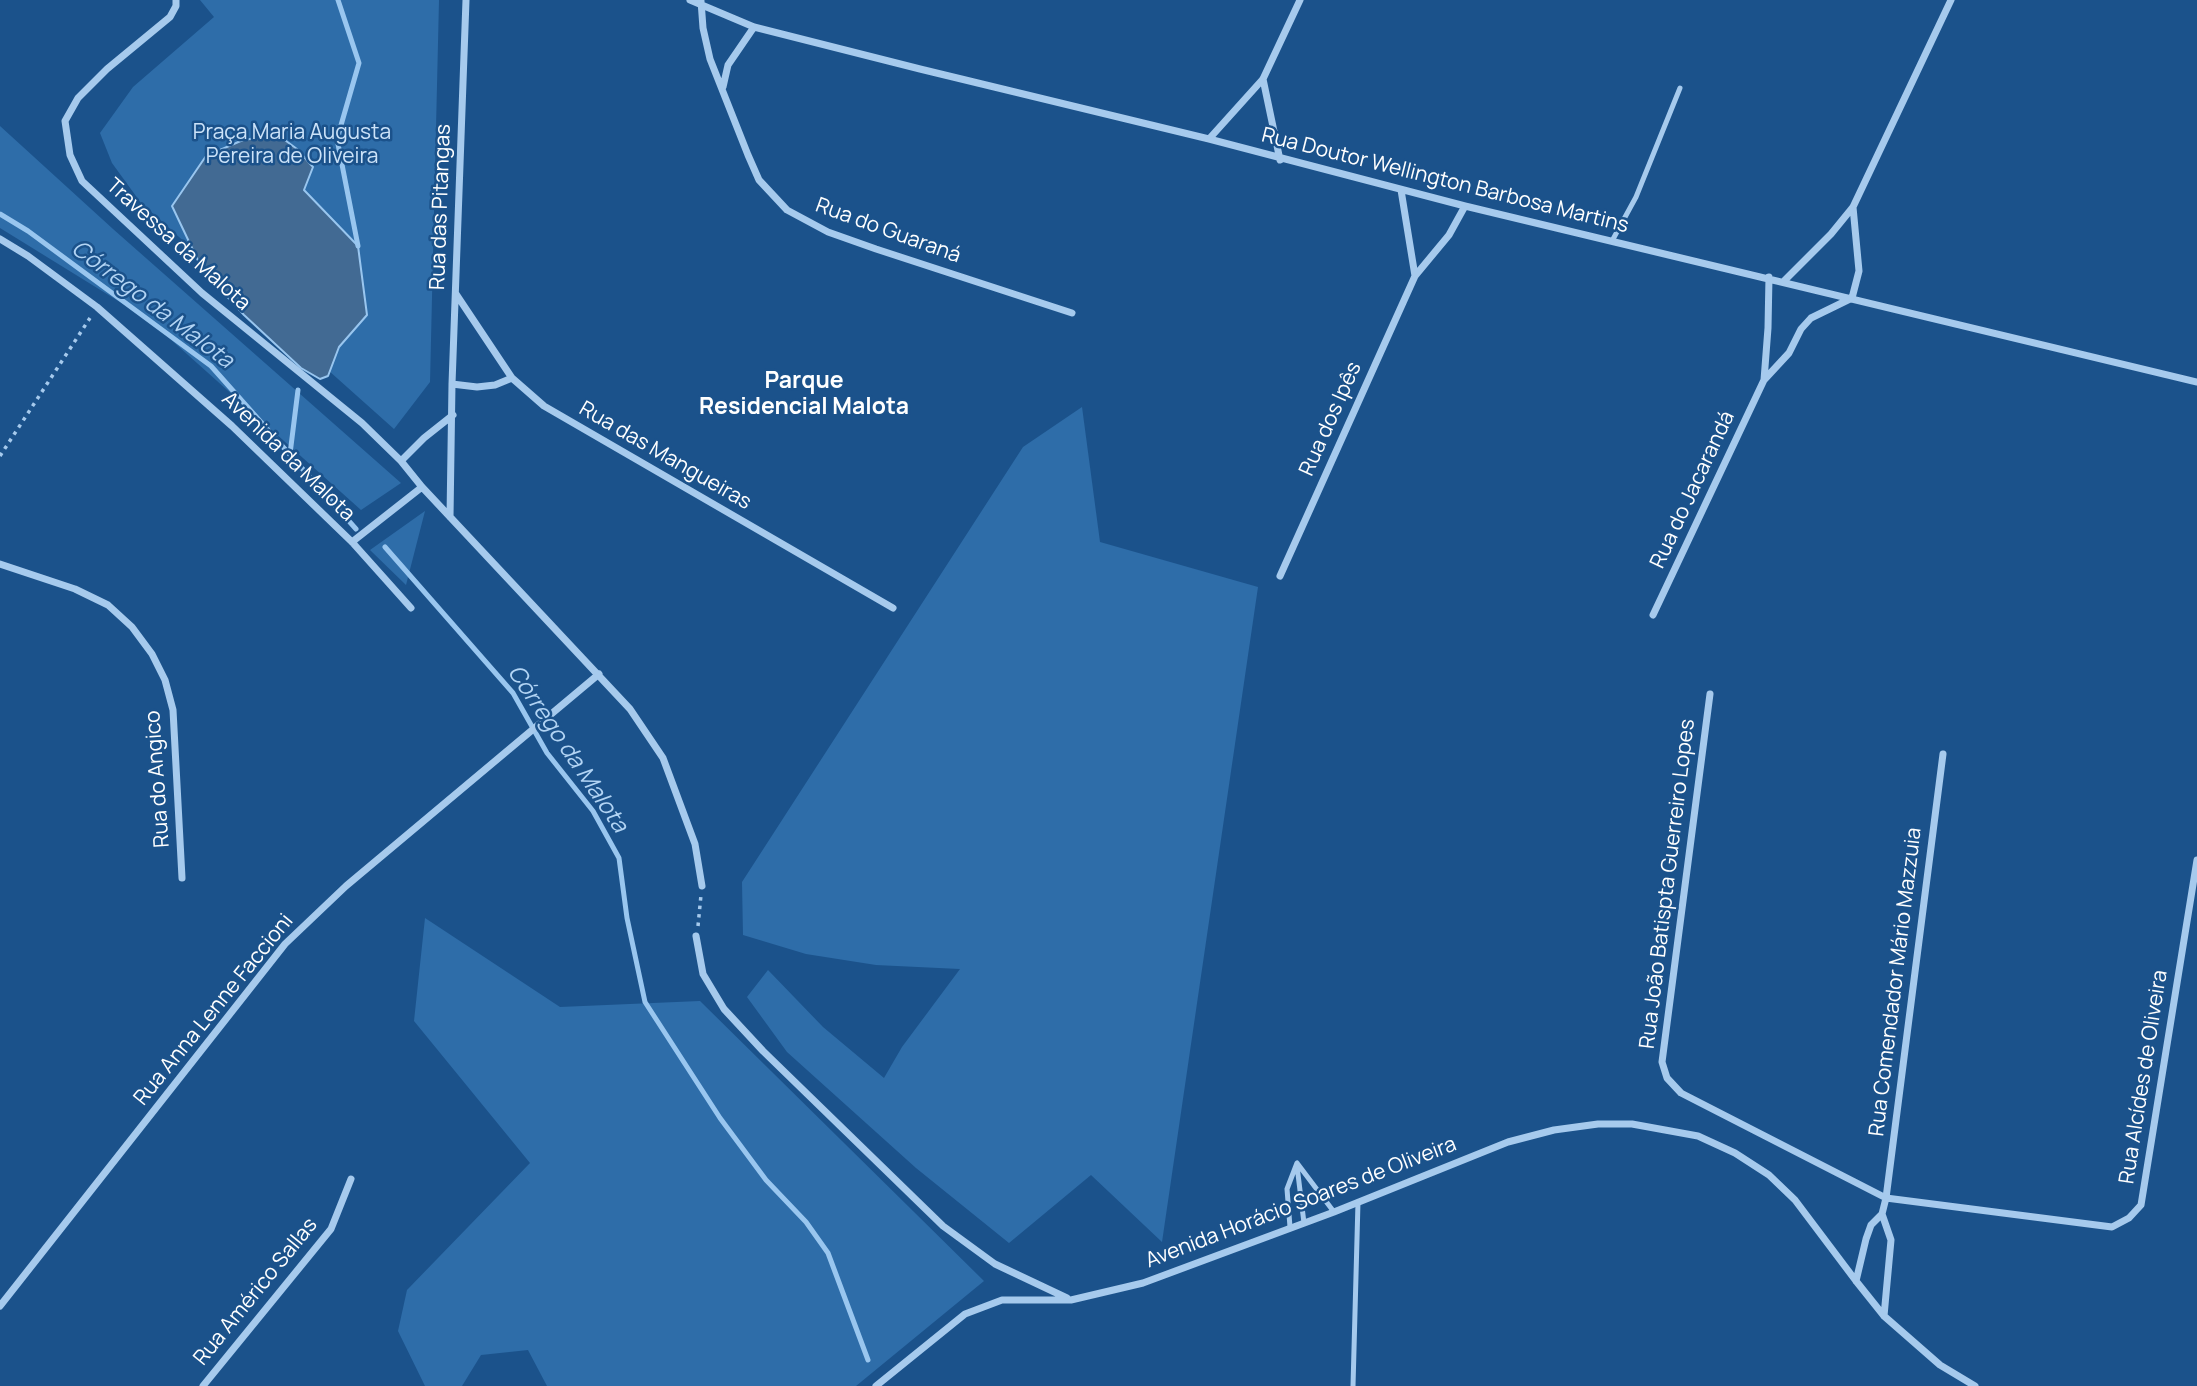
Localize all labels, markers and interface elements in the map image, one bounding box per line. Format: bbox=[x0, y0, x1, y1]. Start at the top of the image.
park label: Praça Maria Augusta Pereira de Oliveira bbox=[193, 120, 391, 170]
street label: Rua Doutor Wellington Barbosa Martins bbox=[1259, 123, 1631, 239]
street label: Rua das Pitangas bbox=[426, 124, 456, 290]
street label: Travessa da Malota bbox=[101, 174, 255, 316]
street label: Rua do Guaraná bbox=[812, 193, 964, 269]
water label: Córrego da Malota bbox=[66, 235, 238, 375]
street label: Rua dos Ipês bbox=[1295, 358, 1367, 480]
district label: Parque Residencial Malota bbox=[699, 368, 909, 422]
street label: Avenida da Malota bbox=[216, 387, 360, 527]
street label: Rua das Mangueiras bbox=[574, 396, 756, 516]
street label: Rua do Jacarandá bbox=[1646, 407, 1740, 573]
water label: Córrego da Malota bbox=[501, 660, 633, 838]
street label: Rua do Angico bbox=[141, 710, 175, 848]
street label: Rua João Batispta Guerreiro Lopes bbox=[1635, 718, 1701, 1050]
street label: Rua Comendador Mário Mazzuia bbox=[1865, 826, 1927, 1138]
street label: Rua Anna Lenne Faccioni bbox=[129, 909, 299, 1111]
street label: Rua Alcídes de Oliveira bbox=[2115, 968, 2173, 1186]
street label: Avenida Horácio Soares de Oliveira bbox=[1142, 1132, 1460, 1274]
street label: Rua Américo Sallas bbox=[189, 1213, 323, 1371]

